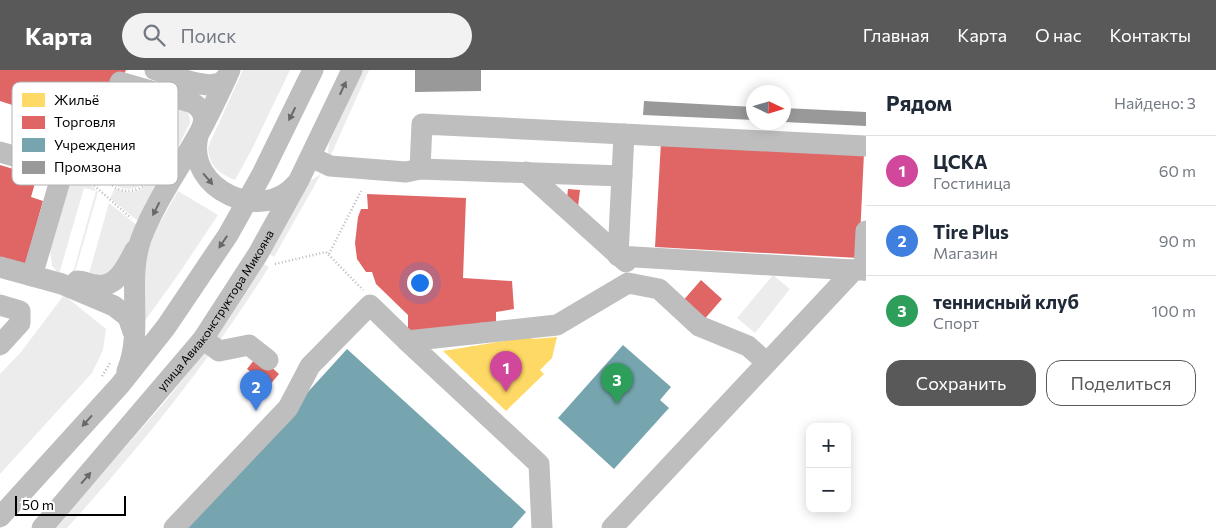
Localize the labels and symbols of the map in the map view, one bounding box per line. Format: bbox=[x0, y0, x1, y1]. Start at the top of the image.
one-way arrow bbox=[339, 81, 347, 96]
legend bbox=[12, 82, 178, 185]
north arrow bbox=[746, 85, 791, 130]
text: Жильё bbox=[54, 91, 99, 108]
one-way arrow bbox=[288, 107, 296, 121]
text: Торговля bbox=[54, 113, 116, 130]
text: Учреждения bbox=[54, 136, 136, 153]
text: Промзона bbox=[54, 158, 121, 175]
one-way arrow bbox=[202, 173, 213, 185]
one-way arrow bbox=[152, 202, 160, 216]
street label: улица Авиаконструктора Микояна bbox=[154, 227, 276, 393]
one-way arrow bbox=[219, 235, 228, 249]
your location bbox=[407, 270, 433, 296]
pin: 1 bbox=[490, 351, 522, 392]
pin: 3 bbox=[601, 363, 633, 404]
pin: 2 bbox=[240, 370, 272, 411]
one-way arrow bbox=[81, 414, 93, 426]
one-way arrow bbox=[81, 472, 92, 485]
scale bar bbox=[15, 493, 126, 516]

